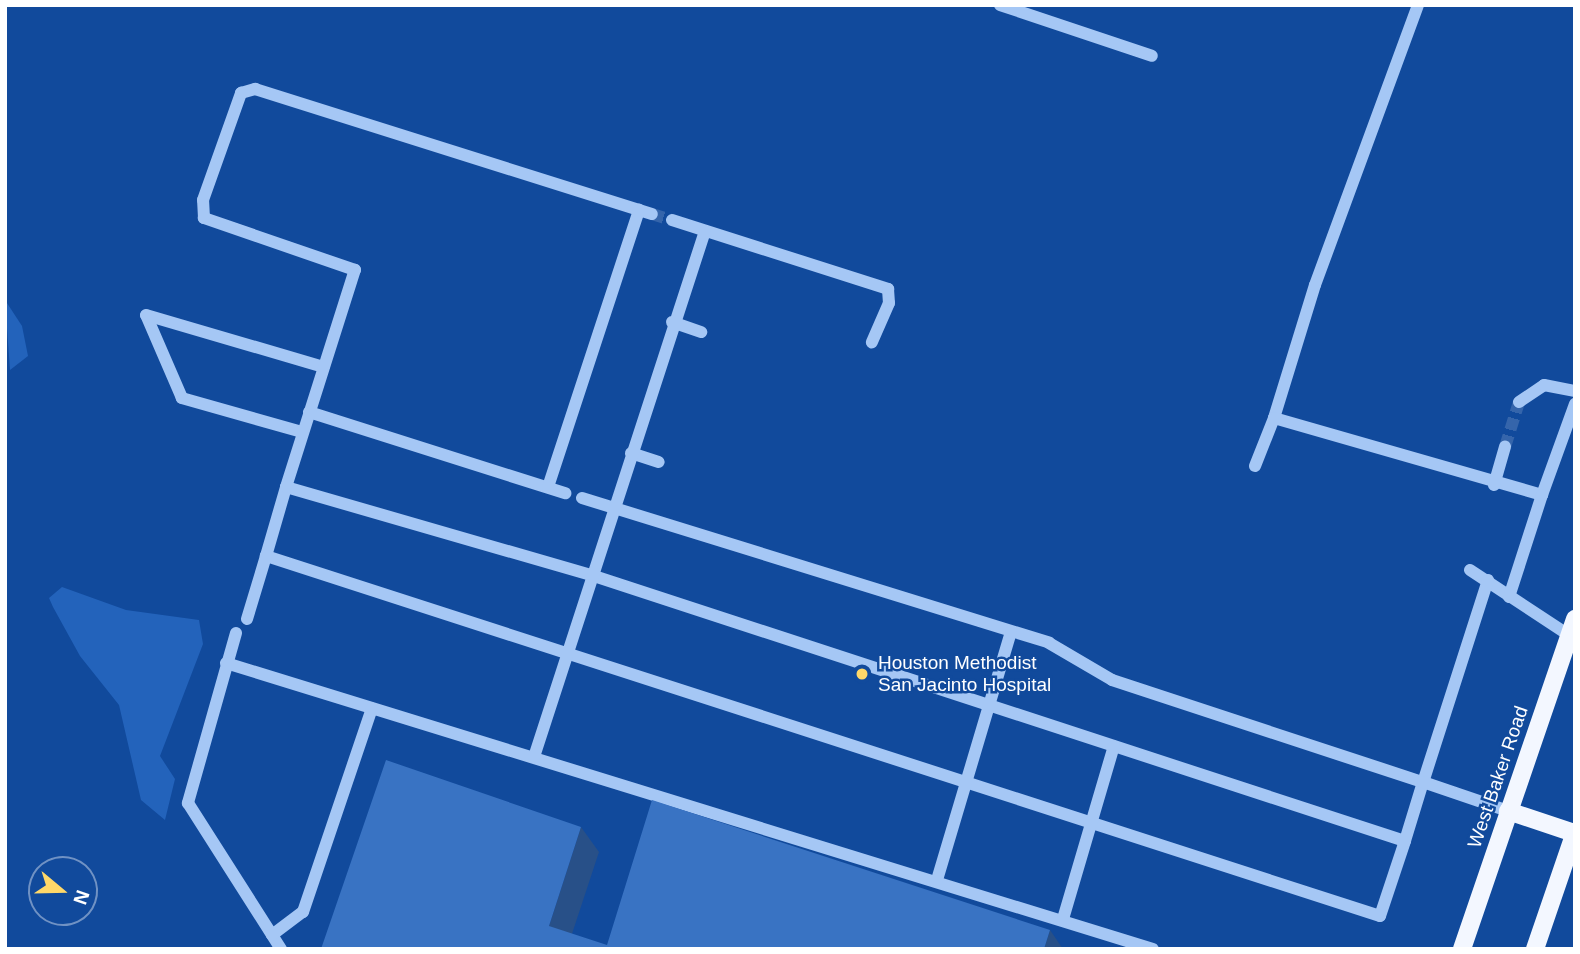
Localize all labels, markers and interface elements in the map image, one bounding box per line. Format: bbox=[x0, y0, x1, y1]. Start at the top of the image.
place label: Houston Methodist San Jacinto Hospital bbox=[878, 652, 1051, 696]
marker: Houston Methodist San Jacinto Hospital bbox=[852, 664, 872, 684]
street label: West Baker Road bbox=[1463, 703, 1533, 851]
north arrow bbox=[28, 856, 98, 926]
text: N bbox=[69, 887, 94, 907]

